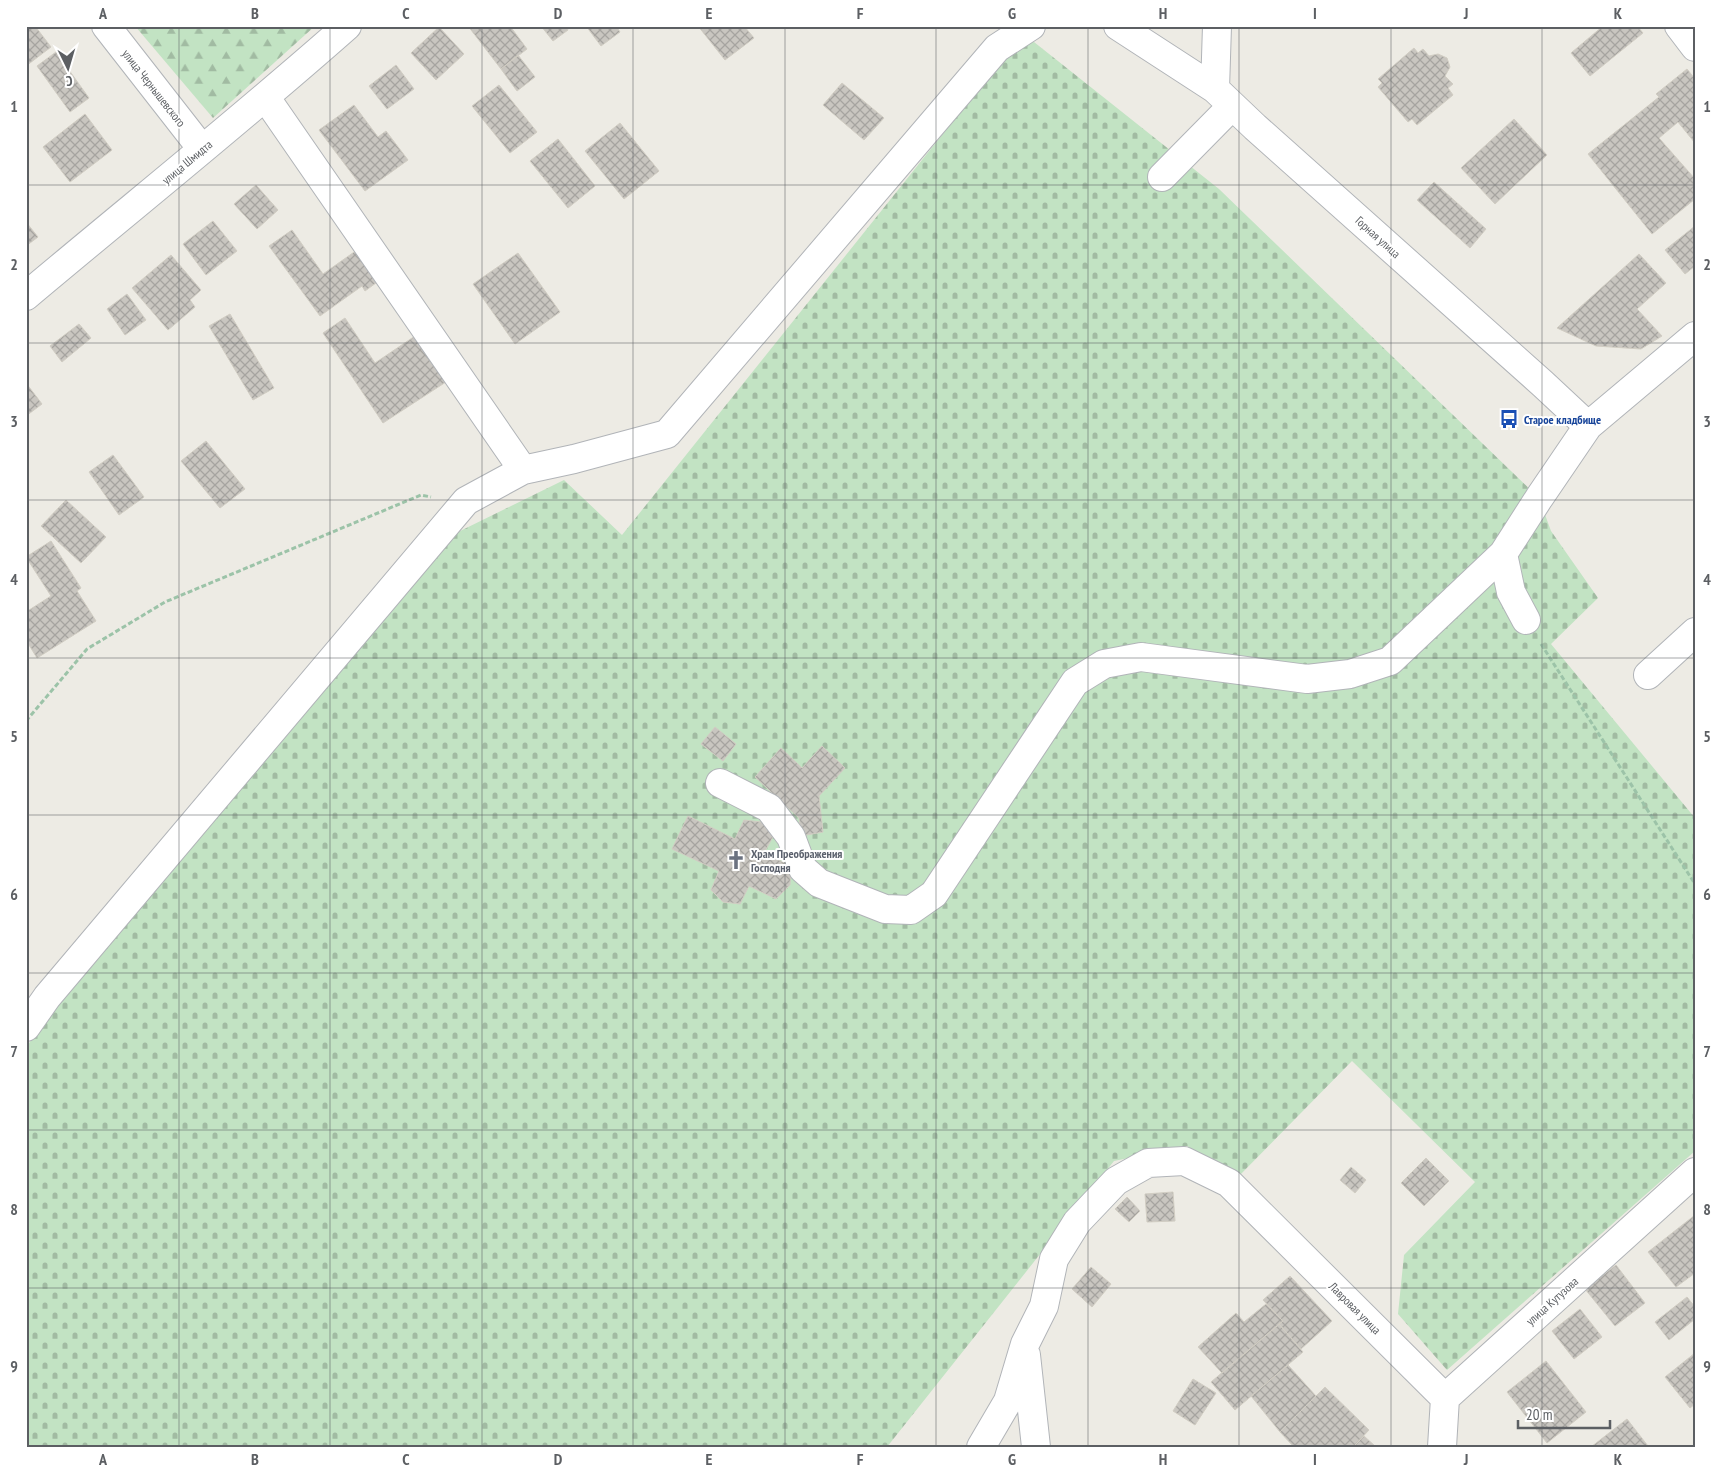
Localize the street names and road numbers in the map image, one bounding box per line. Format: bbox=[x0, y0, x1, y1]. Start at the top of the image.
street label: улица Чернышевского bbox=[119, 46, 189, 130]
street label: улица Шмидта bbox=[159, 137, 215, 187]
street label: Горная улица bbox=[1352, 213, 1404, 261]
street label: улица Кутузова bbox=[1523, 1274, 1581, 1328]
street label: Лавровая улица bbox=[1325, 1278, 1384, 1337]

